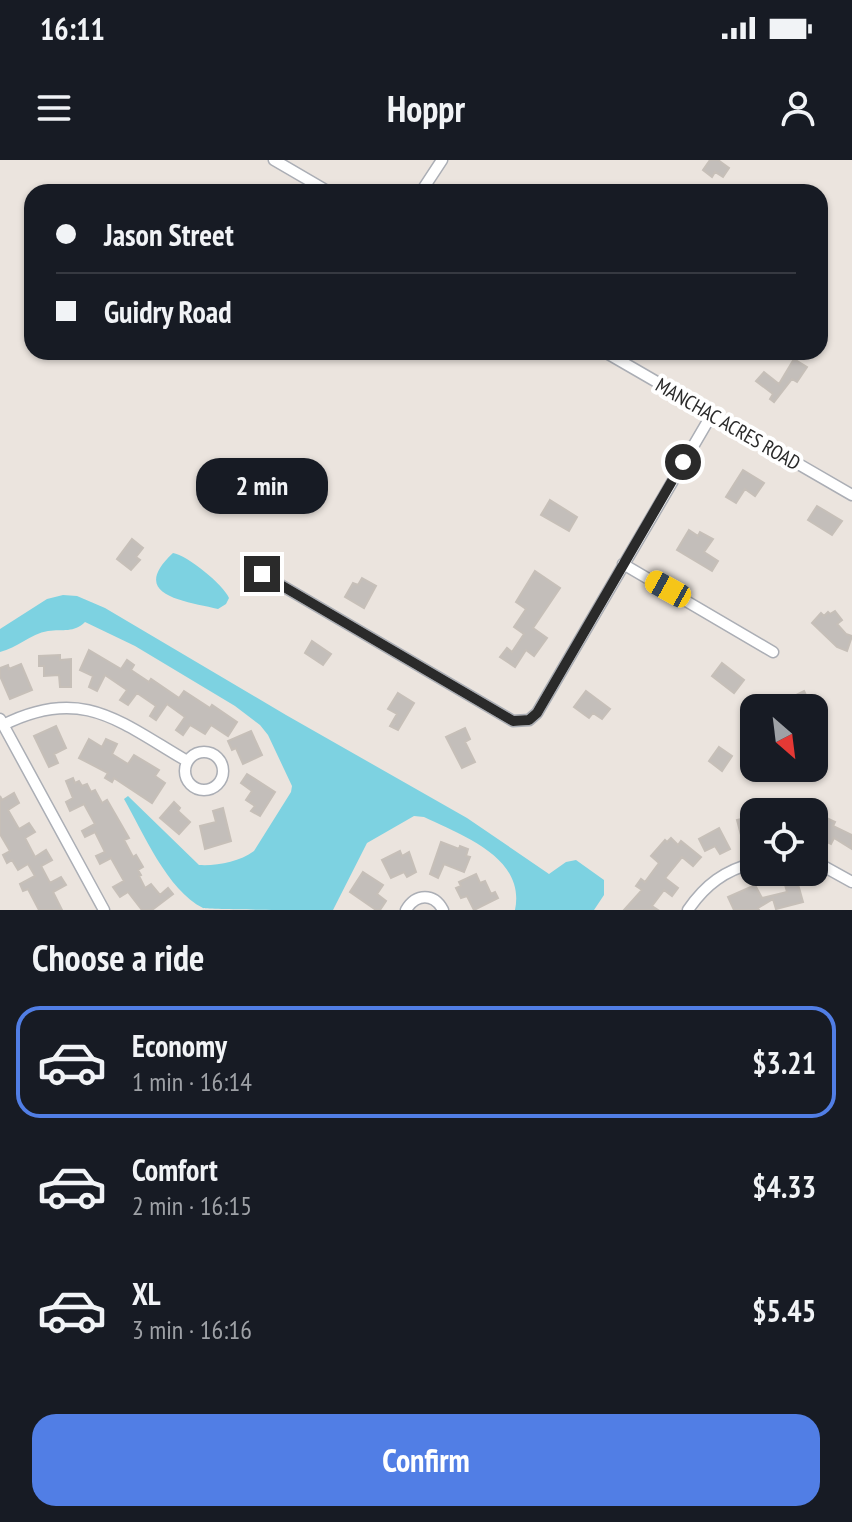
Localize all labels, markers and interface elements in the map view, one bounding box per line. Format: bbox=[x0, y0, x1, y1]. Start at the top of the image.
text: 16:11 bbox=[40, 9, 105, 48]
text: Hoppr bbox=[387, 85, 465, 132]
icon: menu bbox=[32, 86, 76, 130]
icon: person bbox=[776, 86, 820, 130]
text: Jason Street bbox=[104, 215, 234, 254]
text: Guidry Road bbox=[104, 292, 232, 331]
street label: MANCHAC ACRES ROAD bbox=[651, 372, 805, 476]
route start bbox=[665, 444, 701, 480]
callout: 2 min bbox=[196, 458, 328, 514]
text: 2 min bbox=[236, 469, 288, 502]
route end bbox=[244, 556, 280, 592]
car bbox=[641, 567, 695, 611]
north arrow bbox=[740, 694, 828, 782]
map controls bbox=[740, 694, 828, 886]
button: locate bbox=[740, 798, 828, 886]
text: Choose a ride bbox=[32, 934, 204, 981]
icon: car bbox=[36, 1026, 108, 1098]
text: Economy bbox=[132, 1026, 227, 1065]
text: $3.21 bbox=[752, 1043, 816, 1082]
text: 1 min · 16:14 bbox=[132, 1065, 252, 1098]
icon: car bbox=[36, 1150, 108, 1222]
text: Comfort bbox=[132, 1150, 218, 1189]
text: $4.33 bbox=[752, 1167, 816, 1206]
text: 2 min · 16:15 bbox=[132, 1189, 252, 1222]
icon: car bbox=[36, 1274, 108, 1346]
text: XL bbox=[132, 1274, 161, 1313]
text: $5.45 bbox=[752, 1291, 816, 1330]
text: 3 min · 16:16 bbox=[132, 1313, 252, 1346]
button: Confirm bbox=[32, 1414, 820, 1506]

